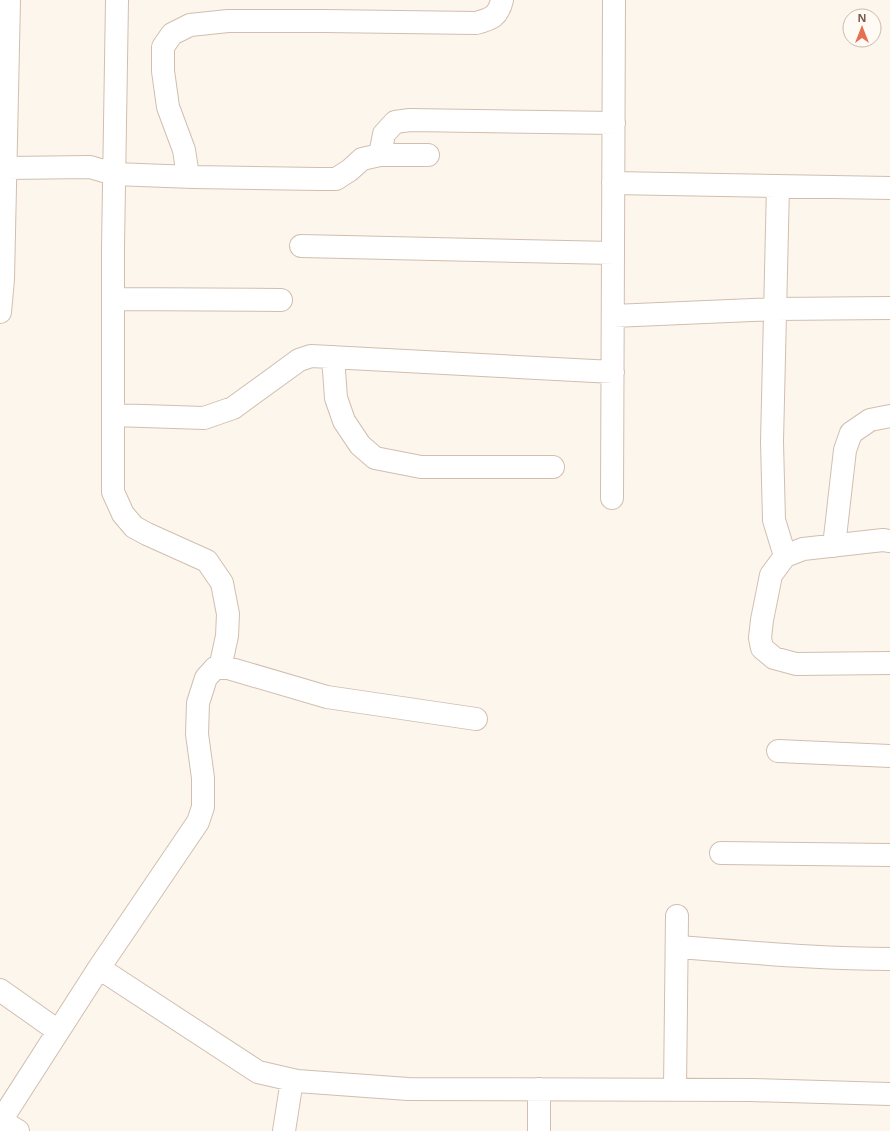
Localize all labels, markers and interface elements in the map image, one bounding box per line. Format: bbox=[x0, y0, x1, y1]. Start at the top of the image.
north arrow bbox=[842, 8, 882, 48]
text: N bbox=[858, 10, 866, 25]

